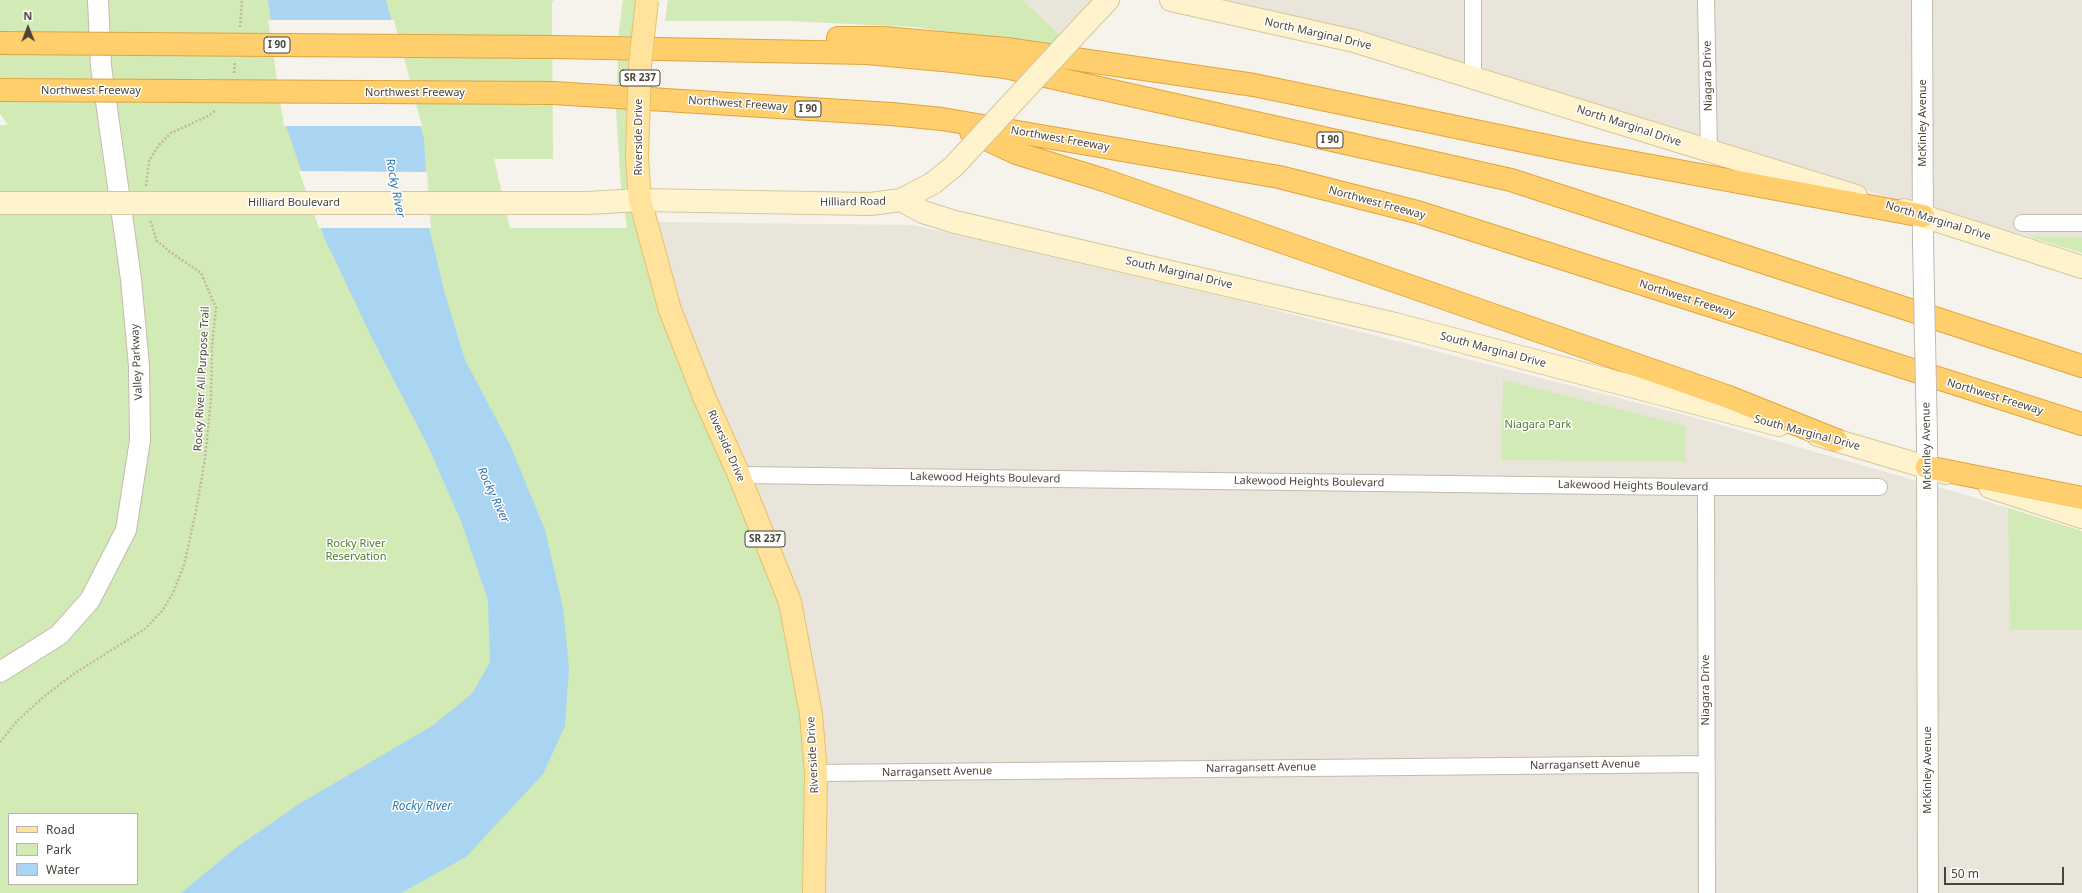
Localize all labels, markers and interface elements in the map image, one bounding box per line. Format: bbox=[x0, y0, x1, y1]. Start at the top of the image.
north arrow bbox=[8, 8, 48, 48]
text: N bbox=[23, 8, 32, 23]
street label: North Marginal Drive bbox=[1263, 15, 1373, 53]
road number: I 90 bbox=[264, 37, 290, 53]
street label: Niagara Drive bbox=[1701, 40, 1715, 112]
road number: SR 237 bbox=[620, 70, 660, 86]
street label: McKinley Avenue bbox=[1916, 79, 1930, 167]
street label: Northwest Freeway bbox=[41, 84, 141, 98]
street label: Northwest Freeway bbox=[365, 86, 465, 100]
street label: Northwest Freeway bbox=[688, 94, 788, 114]
street label: Riverside Drive bbox=[632, 98, 646, 176]
road number: I 90 bbox=[795, 101, 821, 117]
street label: North Marginal Drive bbox=[1575, 103, 1683, 149]
street label: Northwest Freeway bbox=[1010, 124, 1110, 154]
road number: I 90 bbox=[1317, 132, 1343, 148]
water label: Rocky River bbox=[382, 157, 408, 219]
street label: Northwest Freeway bbox=[1327, 184, 1427, 222]
street label: Hilliard Road bbox=[820, 195, 886, 209]
street label: Hilliard Boulevard bbox=[248, 196, 340, 210]
street label: North Marginal Drive bbox=[1884, 199, 1992, 243]
street label: South Marginal Drive bbox=[1124, 254, 1234, 292]
street label: Northwest Freeway bbox=[1637, 277, 1737, 321]
street label: Rocky River All Purpose Trail bbox=[192, 306, 212, 452]
street label: Valley Parkway bbox=[128, 324, 146, 400]
street label: South Marginal Drive bbox=[1439, 329, 1547, 371]
street label: Northwest Freeway bbox=[1945, 376, 2045, 418]
street label: McKinley Avenue bbox=[1920, 402, 1934, 490]
street label: Riverside Drive bbox=[704, 408, 748, 484]
street label: South Marginal Drive bbox=[1753, 412, 1861, 454]
park label: Niagara Park bbox=[1505, 418, 1571, 432]
water label: Rocky River bbox=[474, 465, 512, 525]
street label: Lakewood Heights Boulevard bbox=[910, 470, 1060, 486]
street label: Lakewood Heights Boulevard bbox=[1234, 474, 1384, 490]
street label: Lakewood Heights Boulevard bbox=[1558, 478, 1708, 494]
road number: SR 237 bbox=[745, 531, 785, 547]
park label: Rocky River Reservation bbox=[325, 537, 387, 563]
street label: Niagara Drive bbox=[1699, 655, 1713, 725]
street label: Riverside Drive bbox=[804, 716, 822, 794]
street label: McKinley Avenue bbox=[1921, 726, 1935, 814]
street label: Narragansett Avenue bbox=[1530, 757, 1640, 773]
street label: Narragansett Avenue bbox=[1206, 760, 1316, 776]
street label: Narragansett Avenue bbox=[882, 764, 992, 780]
water label: Rocky River bbox=[392, 800, 452, 814]
legend bbox=[8, 813, 138, 885]
text: Road bbox=[46, 821, 75, 838]
text: Park bbox=[46, 841, 71, 858]
scale bar bbox=[1946, 859, 2066, 885]
text: Water bbox=[46, 861, 80, 878]
text: 50 m bbox=[1951, 865, 1979, 882]

